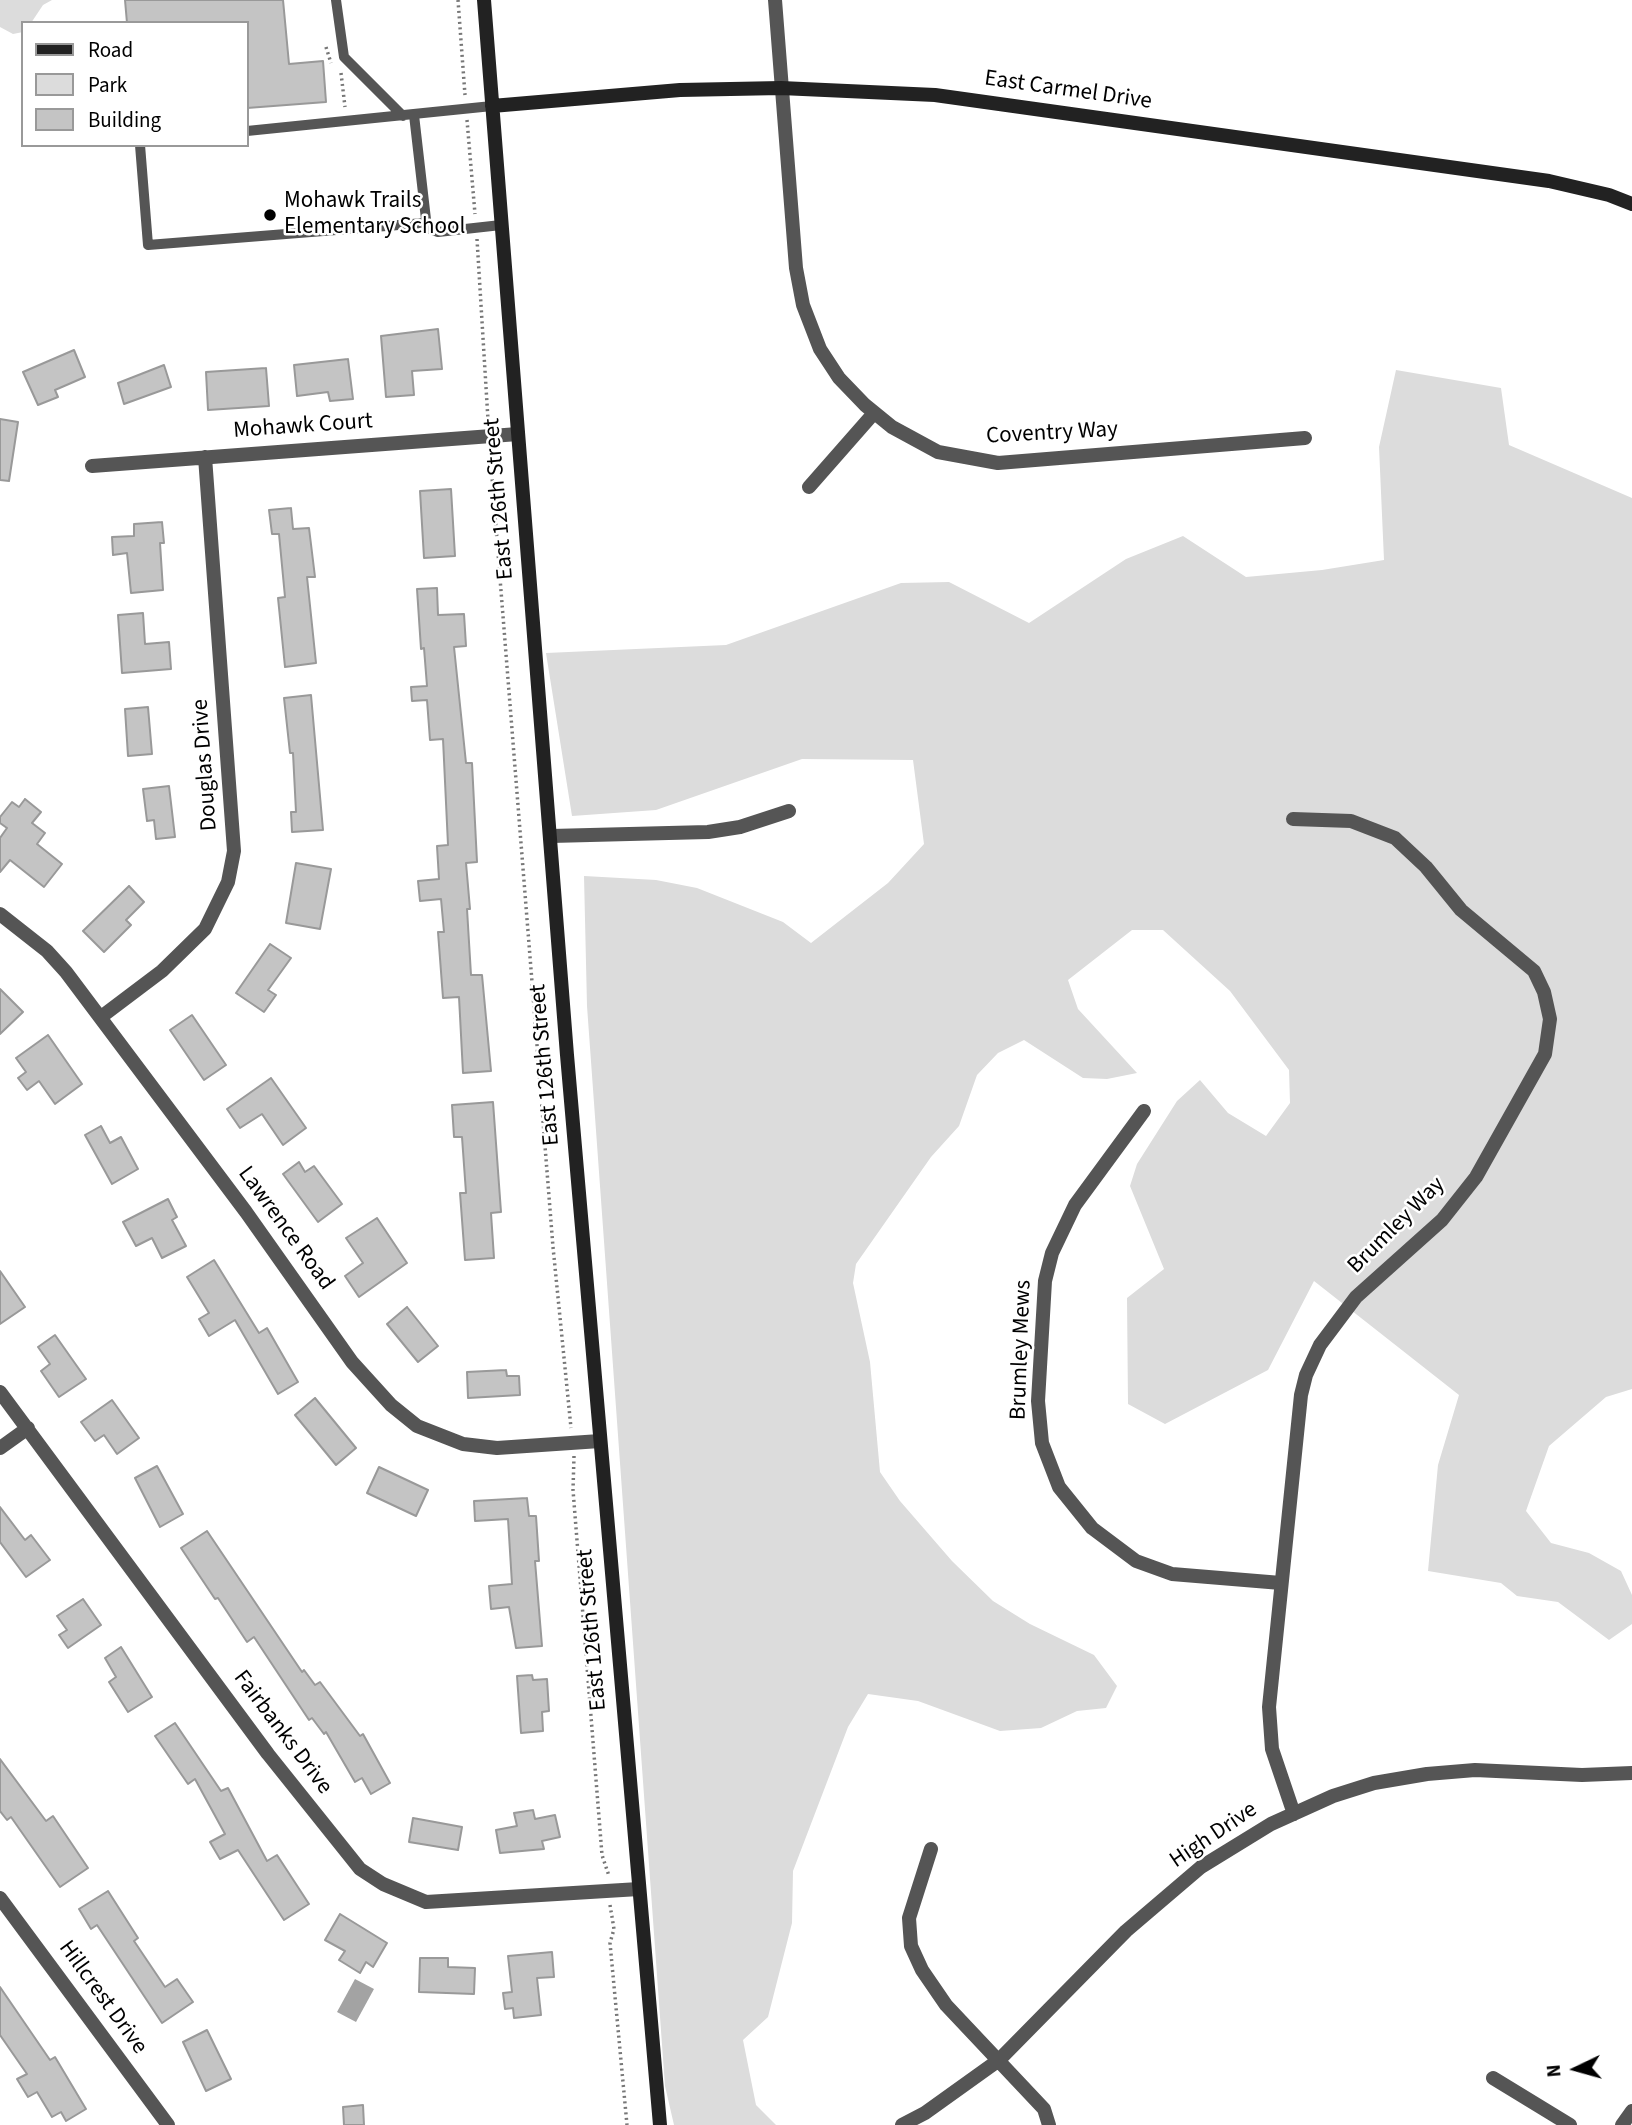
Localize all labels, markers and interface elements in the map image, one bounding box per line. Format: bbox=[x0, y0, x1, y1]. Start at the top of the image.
legend bbox=[21, 21, 248, 147]
text: Road bbox=[88, 35, 133, 65]
street label: East Carmel Drive bbox=[983, 66, 1153, 116]
text: Park bbox=[88, 70, 127, 100]
text: Building bbox=[88, 105, 161, 135]
place label: Mohawk Trails Elementary School bbox=[284, 188, 465, 242]
marker: Mohawk Trails Elementary School bbox=[262, 207, 278, 223]
street label: Mohawk Court bbox=[232, 408, 374, 446]
street label: East 126th Street bbox=[479, 417, 521, 581]
street label: Coventry Way bbox=[985, 417, 1119, 451]
street label: Douglas Drive bbox=[188, 698, 224, 832]
street label: East 126th Street bbox=[525, 983, 567, 1147]
street label: Lawrence Road bbox=[231, 1162, 339, 1296]
street label: Brumley Way bbox=[1343, 1172, 1451, 1280]
street label: Brumley Mews bbox=[1006, 1279, 1038, 1421]
street label: East 126th Street bbox=[572, 1548, 614, 1712]
street label: Fairbanks Drive bbox=[226, 1666, 338, 1800]
street label: High Drive bbox=[1165, 1797, 1263, 1875]
street label: Hillcrest Drive bbox=[52, 1936, 152, 2060]
north arrow bbox=[1541, 2034, 1611, 2104]
text: N bbox=[1541, 2063, 1569, 2078]

